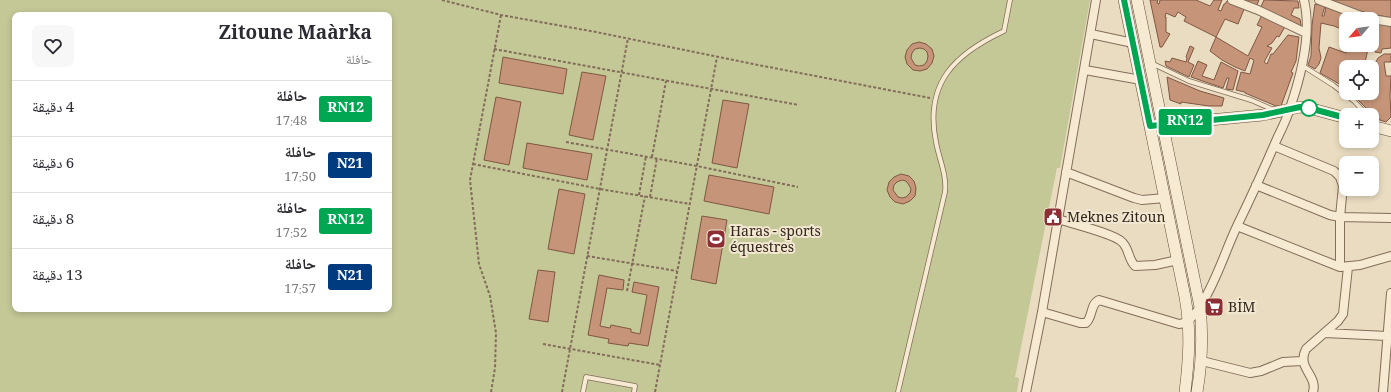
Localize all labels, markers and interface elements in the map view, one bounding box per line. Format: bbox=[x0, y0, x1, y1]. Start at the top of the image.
north arrow bbox=[1339, 12, 1379, 52]
map controls bbox=[1339, 12, 1379, 196]
text: Zitoune Maàrka bbox=[219, 19, 372, 51]
button: heart bbox=[32, 25, 74, 67]
text: حافلة bbox=[346, 50, 372, 72]
button: locate bbox=[1339, 60, 1379, 100]
text: حافلة bbox=[276, 85, 307, 111]
text: 4 دقيقة bbox=[32, 96, 74, 122]
text: RN12 bbox=[327, 97, 364, 121]
unlabelled marker bbox=[1300, 99, 1318, 117]
button: + bbox=[1339, 108, 1379, 148]
line badge: RN12 bbox=[1157, 109, 1213, 135]
text: RN12 bbox=[1167, 110, 1203, 134]
text: 17:48 bbox=[276, 111, 307, 133]
text: حافلة bbox=[285, 141, 316, 167]
text: 6 دقيقة bbox=[32, 152, 74, 178]
text: N21 bbox=[337, 153, 363, 177]
button: − bbox=[1339, 156, 1379, 196]
text: 17:50 bbox=[284, 167, 316, 189]
text: حافلة bbox=[276, 197, 307, 223]
public building icon: Meknes Zitoun bbox=[1042, 206, 1064, 228]
place label: Meknes Zitoun bbox=[1067, 207, 1165, 231]
text: 8 دقيقة bbox=[32, 208, 74, 234]
text: RN12 bbox=[327, 209, 364, 233]
place label: Haras - sports équestres bbox=[730, 221, 821, 261]
text: 17:52 bbox=[276, 223, 307, 245]
sports icon: Haras - sports équestres bbox=[705, 228, 727, 250]
text: حافلة bbox=[285, 253, 316, 279]
text: 13 دقيقة bbox=[32, 264, 83, 290]
text: N21 bbox=[337, 265, 363, 289]
text: 17:57 bbox=[284, 279, 316, 301]
supermarket icon: BİM bbox=[1203, 296, 1225, 318]
place label: BİM bbox=[1228, 297, 1255, 321]

